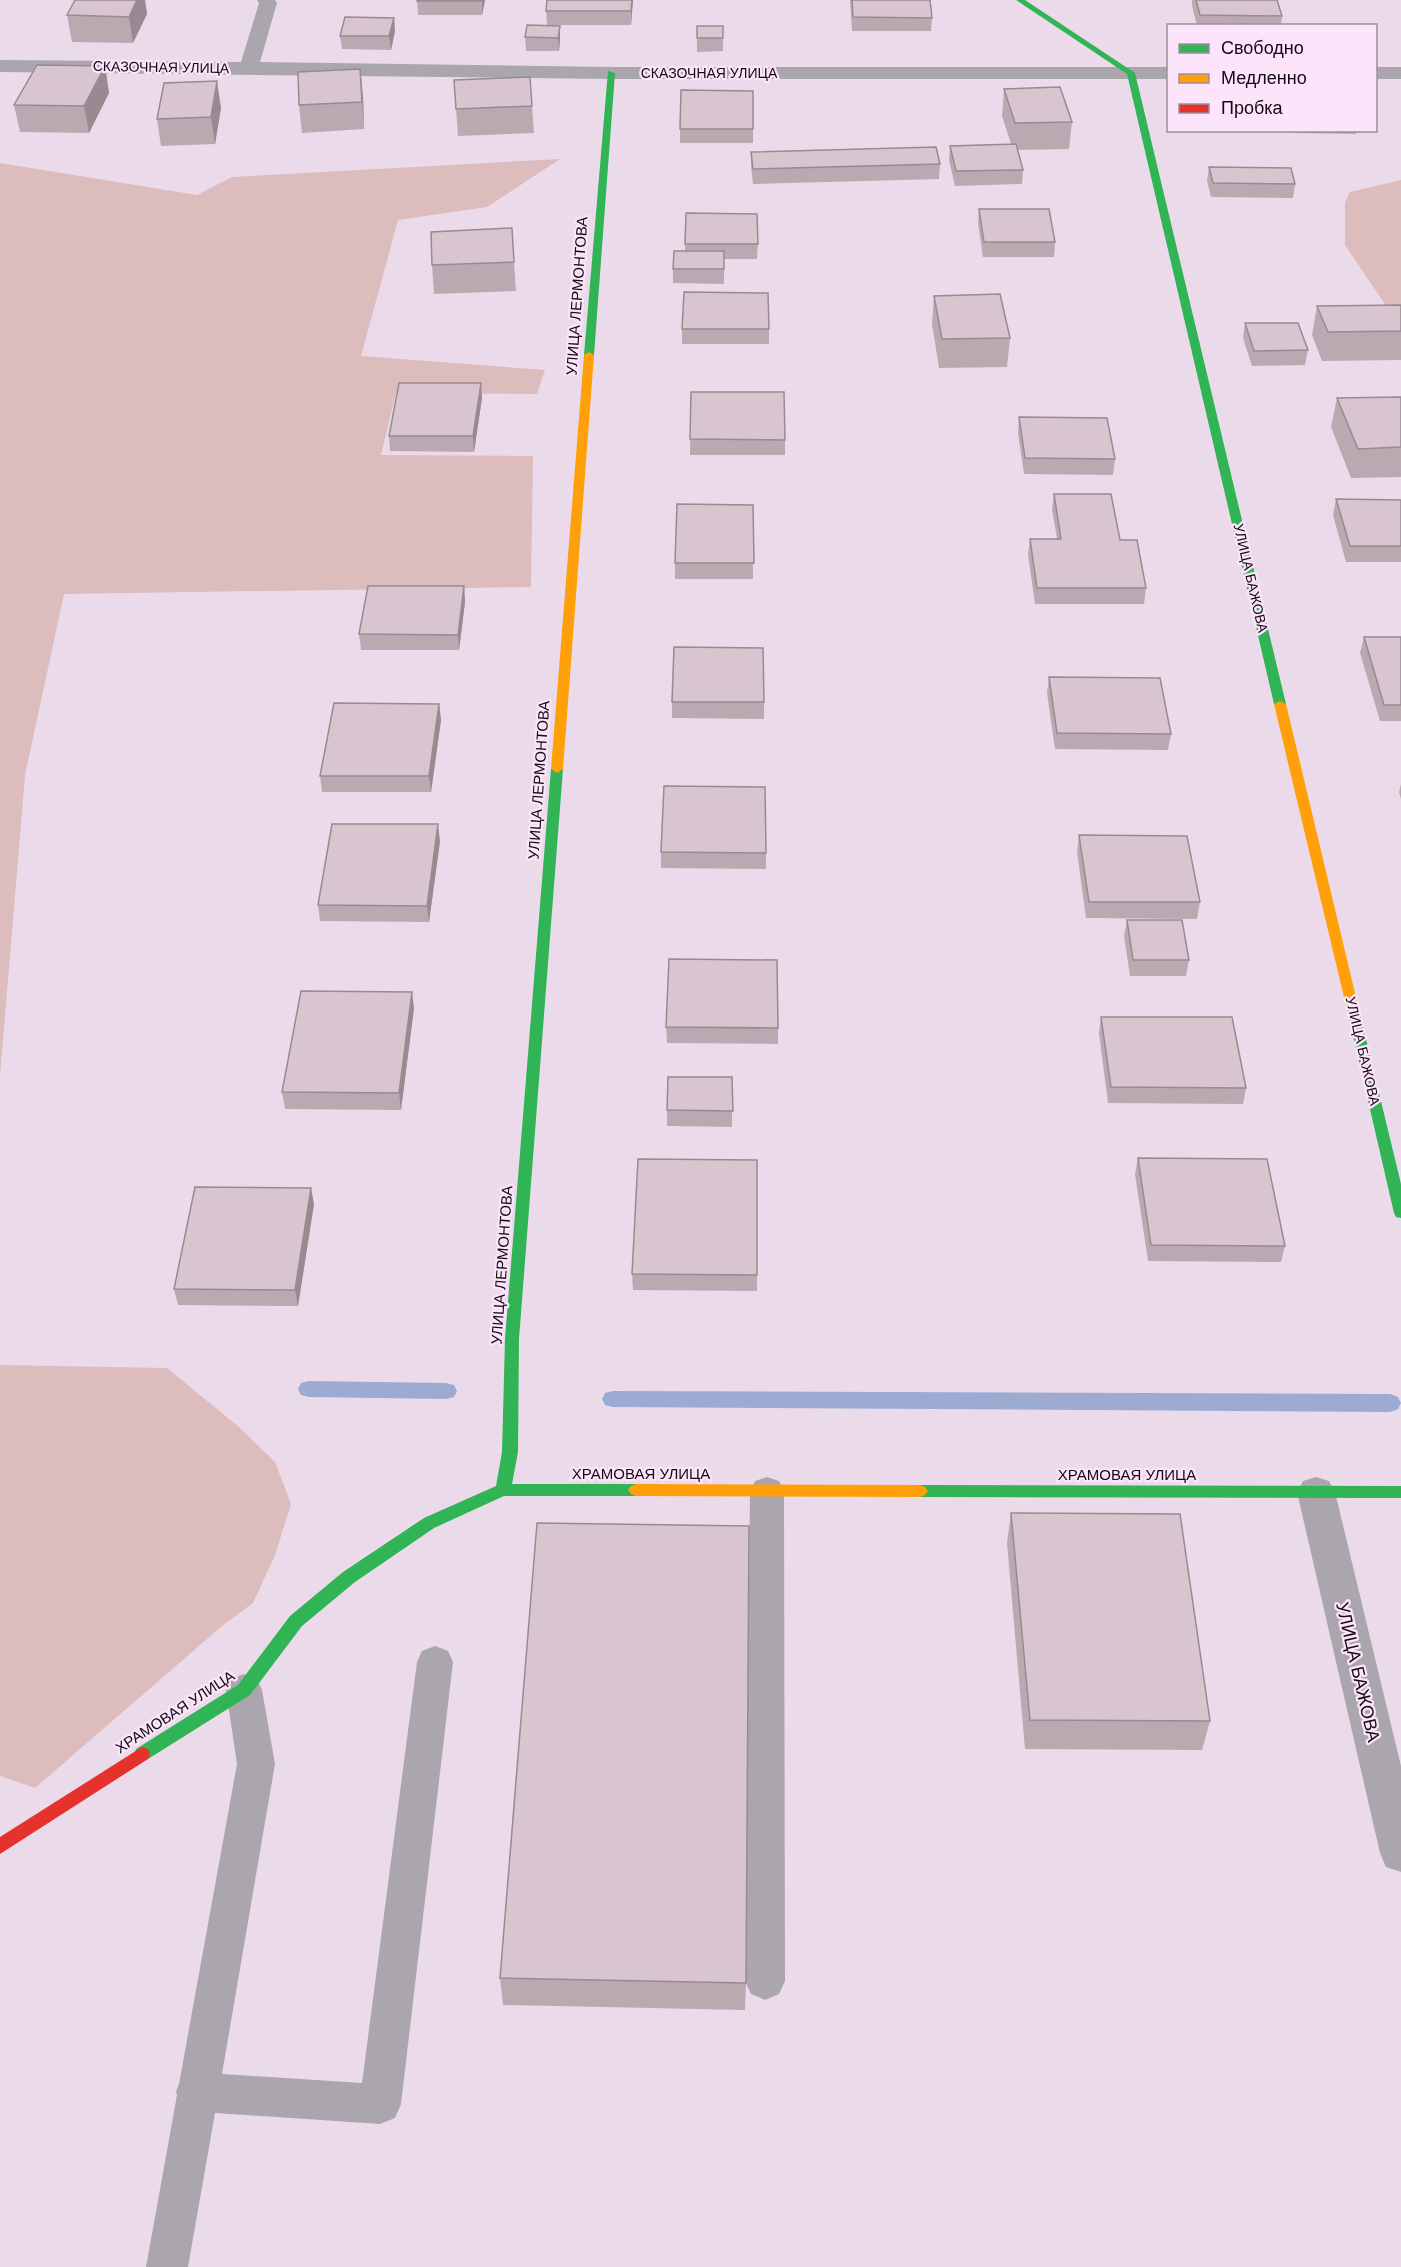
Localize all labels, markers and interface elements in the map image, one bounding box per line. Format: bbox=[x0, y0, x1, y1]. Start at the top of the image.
legend bbox=[1167, 24, 1377, 132]
text: Свободно bbox=[1221, 38, 1304, 58]
street label: СКАЗОЧНАЯ УЛИЦА bbox=[93, 58, 230, 76]
street label: СКАЗОЧНАЯ УЛИЦА bbox=[641, 65, 778, 81]
text: Медленно bbox=[1221, 68, 1307, 88]
text: Пробка bbox=[1221, 98, 1284, 118]
street label: УЛИЦА ЛЕРМОНТОВА bbox=[562, 216, 591, 376]
street label: УЛИЦА БАЖОВА bbox=[1231, 522, 1271, 635]
street label: УЛИЦА ЛЕРМОНТОВА bbox=[524, 700, 553, 860]
street label: УЛИЦА БАЖОВА bbox=[1343, 995, 1383, 1108]
street label: УЛИЦА ЛЕРМОНТОВА bbox=[487, 1185, 516, 1345]
street label: ХРАМОВАЯ УЛИЦА bbox=[572, 1465, 710, 1482]
street label: ХРАМОВАЯ УЛИЦА bbox=[1058, 1466, 1196, 1483]
street label: УЛИЦА БАЖОВА bbox=[1332, 1600, 1384, 1744]
street label: ХРАМОВАЯ УЛИЦА bbox=[112, 1667, 237, 1756]

